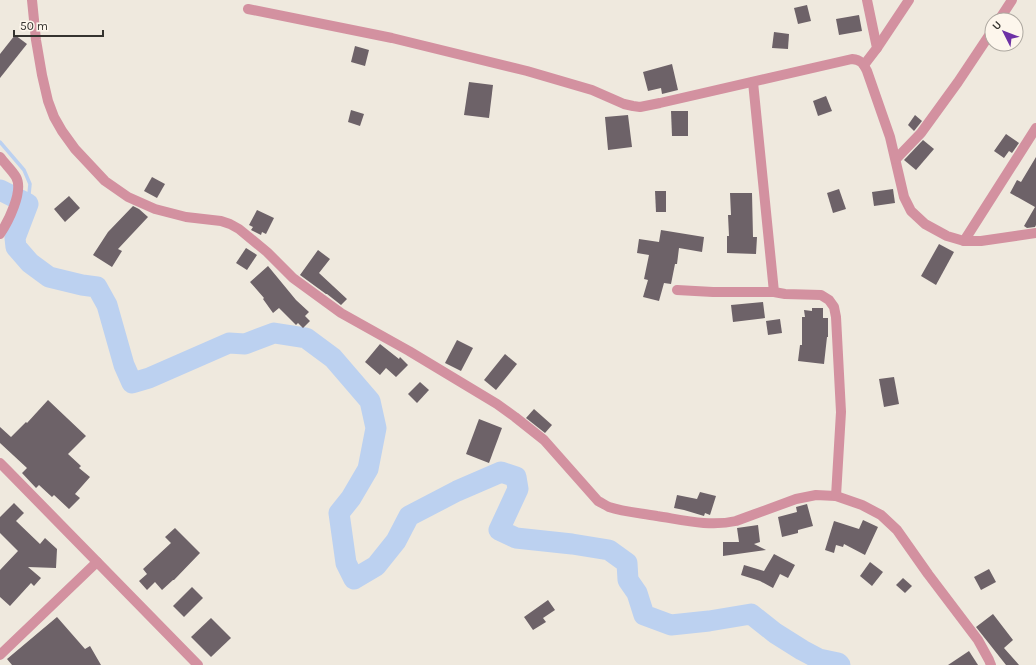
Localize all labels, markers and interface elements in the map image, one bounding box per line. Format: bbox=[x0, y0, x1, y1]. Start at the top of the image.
scale bar bbox=[14, 12, 103, 38]
north arrow bbox=[984, 12, 1024, 52]
text: U bbox=[990, 18, 1004, 33]
text: 50 m bbox=[20, 19, 48, 33]

